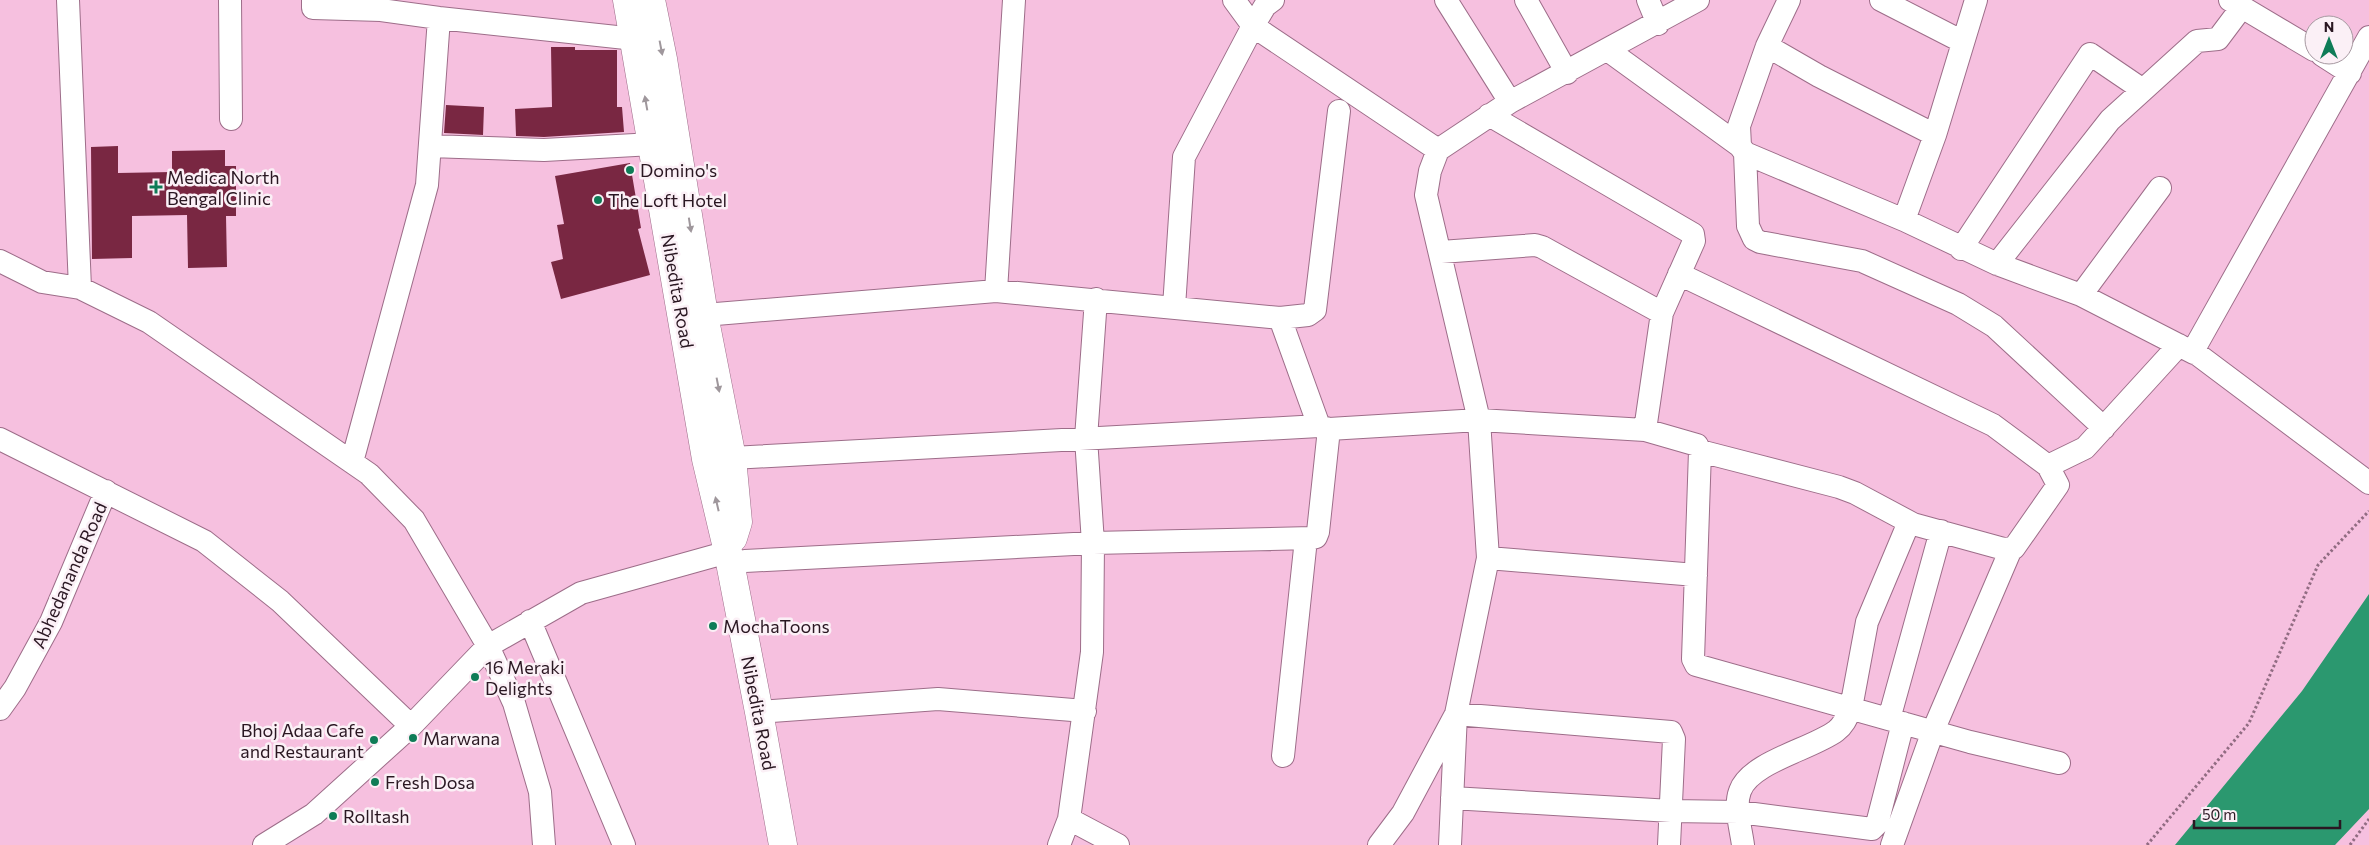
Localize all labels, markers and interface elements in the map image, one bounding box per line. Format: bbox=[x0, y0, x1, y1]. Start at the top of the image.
north arrow bbox=[2304, 15, 2354, 65]
text: N bbox=[2324, 18, 2334, 35]
one-way arrow bbox=[657, 40, 665, 55]
one-way arrow bbox=[641, 95, 649, 111]
place label: Domino's bbox=[640, 159, 717, 181]
marker: Domino's bbox=[624, 164, 636, 176]
place label: Medica North Bengal Clinic bbox=[167, 166, 280, 209]
marker: Medica North Bengal Clinic bbox=[149, 180, 163, 194]
place label: The Loft Hotel bbox=[608, 189, 727, 211]
marker: The Loft Hotel bbox=[592, 194, 604, 206]
one-way arrow bbox=[686, 218, 694, 234]
street label: Nibedita Road bbox=[657, 232, 699, 350]
one-way arrow bbox=[714, 378, 722, 393]
one-way arrow bbox=[713, 497, 721, 512]
street label: Abhedananda Road bbox=[27, 498, 111, 652]
place label: MochaToons bbox=[723, 615, 830, 637]
marker: MochaToons bbox=[707, 620, 719, 632]
street label: Nibedita Road bbox=[737, 654, 781, 772]
place label: 16 Meraki Delights bbox=[485, 656, 565, 699]
marker: 16 Meraki Delights bbox=[469, 671, 481, 683]
place label: Bhoj Adaa Cafe and Restaurant bbox=[240, 719, 364, 762]
place label: Marwana bbox=[423, 727, 500, 749]
marker: Marwana bbox=[407, 732, 419, 744]
marker: Bhoj Adaa Cafe and Restaurant bbox=[368, 734, 380, 746]
place label: Fresh Dosa bbox=[385, 771, 475, 793]
marker: Fresh Dosa bbox=[369, 776, 381, 788]
scale bar bbox=[2194, 798, 2340, 830]
place label: Rolltash bbox=[343, 805, 410, 827]
text: 50 m bbox=[2202, 805, 2236, 823]
marker: Rolltash bbox=[327, 810, 339, 822]

